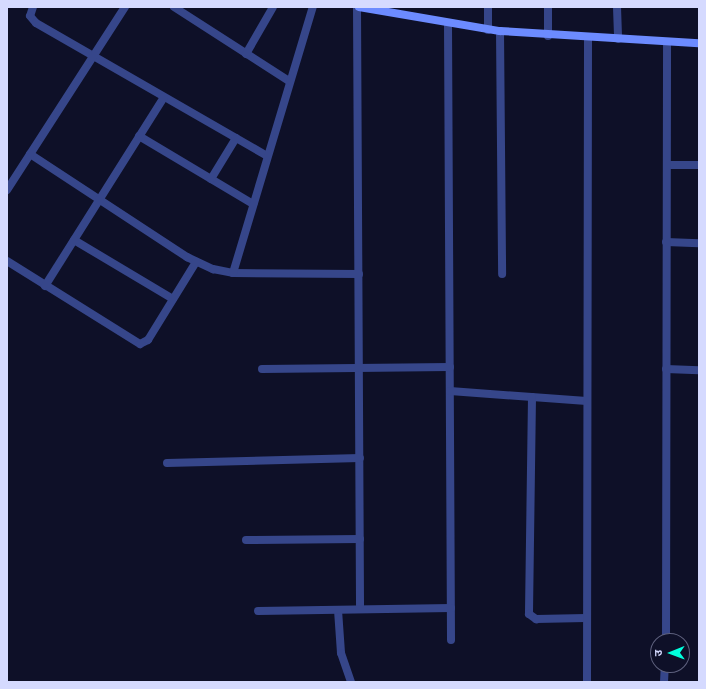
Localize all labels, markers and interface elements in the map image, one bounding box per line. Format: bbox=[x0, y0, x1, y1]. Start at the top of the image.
north arrow bbox=[650, 633, 690, 673]
text: उ bbox=[652, 650, 665, 657]

